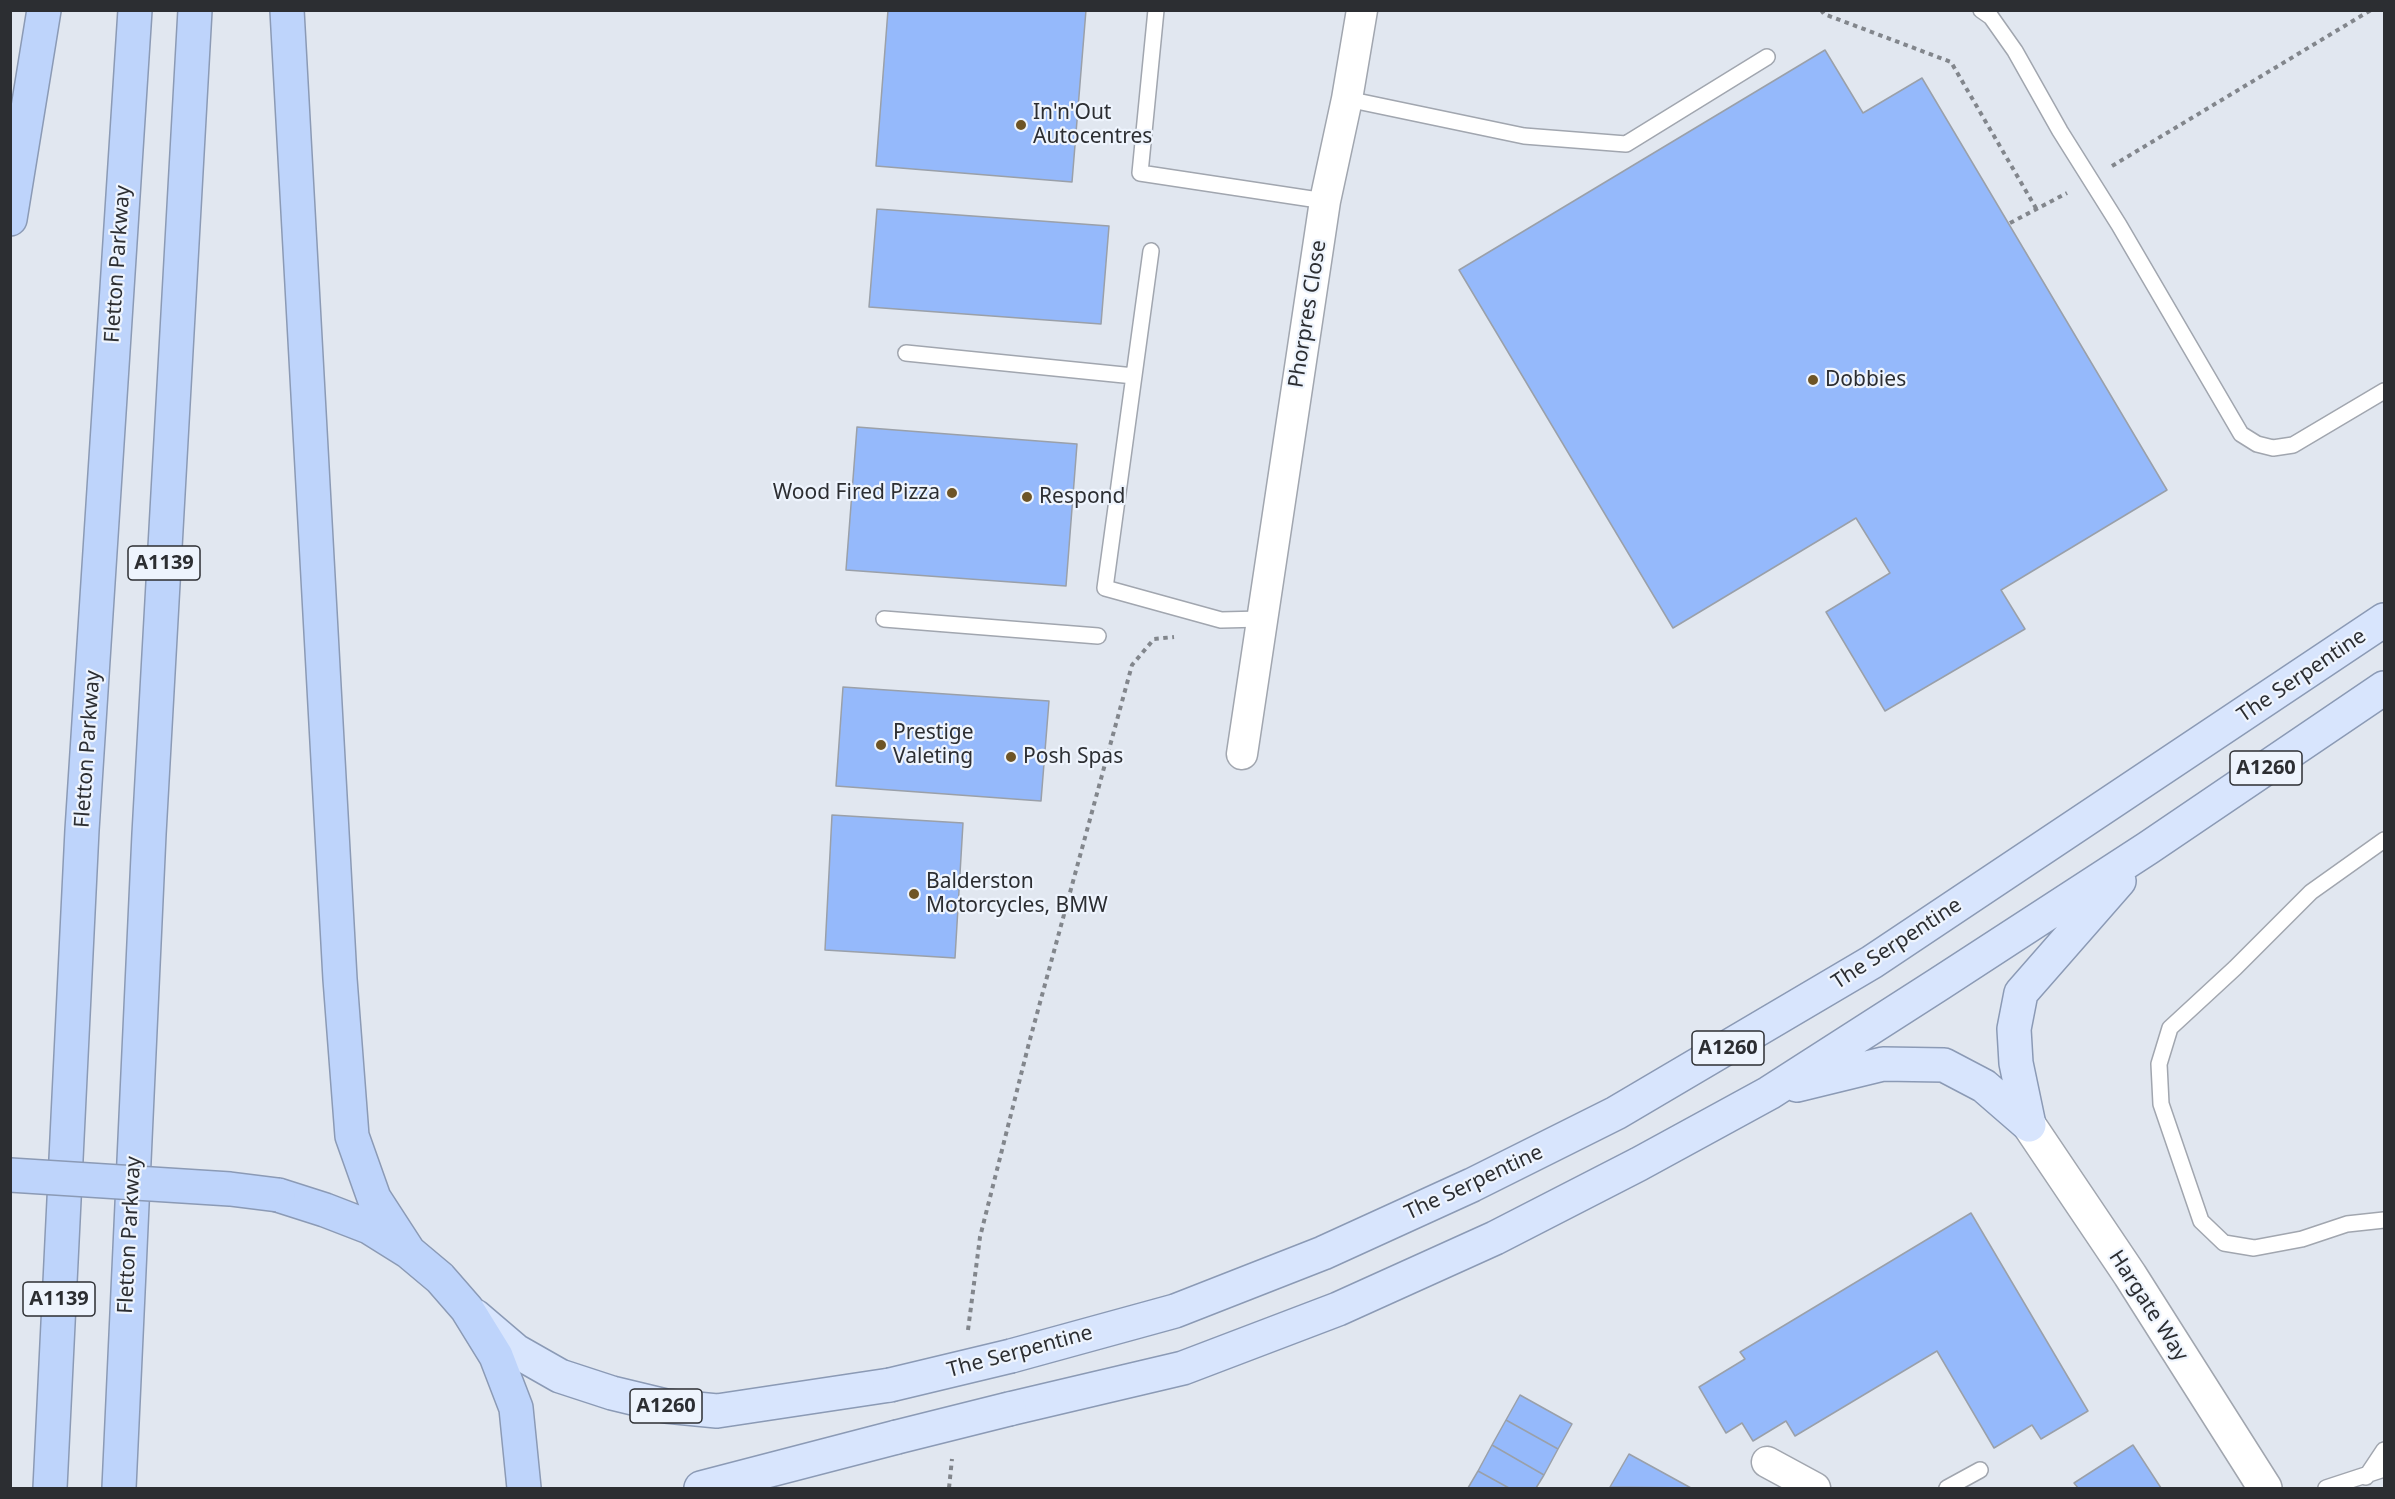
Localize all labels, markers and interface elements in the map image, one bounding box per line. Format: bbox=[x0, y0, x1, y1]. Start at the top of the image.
place label: In'n'Out Autocentres bbox=[1033, 100, 1152, 150]
marker: In'n'Out Autocentres bbox=[1014, 118, 1028, 132]
street label: Fletton Parkway bbox=[100, 184, 136, 344]
street label: Phorpres Close bbox=[1284, 239, 1332, 389]
place label: Dobbies bbox=[1825, 367, 1906, 393]
marker: Dobbies bbox=[1806, 373, 1820, 387]
place label: Wood Fired Pizza bbox=[773, 480, 940, 506]
place label: Respond bbox=[1039, 484, 1125, 510]
marker: Wood Fired Pizza bbox=[945, 486, 959, 500]
marker: Respond bbox=[1020, 490, 1034, 504]
road number: A1139 bbox=[128, 546, 200, 580]
street label: The Serpentine bbox=[2233, 624, 2371, 728]
street label: Fletton Parkway bbox=[70, 669, 106, 829]
place label: Prestige Valeting bbox=[893, 720, 974, 770]
marker: Prestige Valeting bbox=[874, 738, 888, 752]
place label: Posh Spas bbox=[1023, 744, 1123, 770]
marker: Posh Spas bbox=[1004, 750, 1018, 764]
road number: A1260 bbox=[2230, 751, 2302, 785]
place label: Balderston Motorcycles, BMW bbox=[926, 869, 1108, 919]
marker: Balderston Motorcycles, BMW bbox=[907, 887, 921, 901]
street label: The Serpentine bbox=[1827, 893, 1967, 995]
road number: A1260 bbox=[1692, 1031, 1764, 1065]
street label: The Serpentine bbox=[1401, 1140, 1547, 1226]
street label: Fletton Parkway bbox=[113, 1156, 147, 1314]
street label: Hargate Way bbox=[2103, 1246, 2193, 1366]
road number: A1139 bbox=[23, 1282, 95, 1316]
street label: The Serpentine bbox=[945, 1320, 1095, 1384]
road number: A1260 bbox=[630, 1389, 702, 1423]

